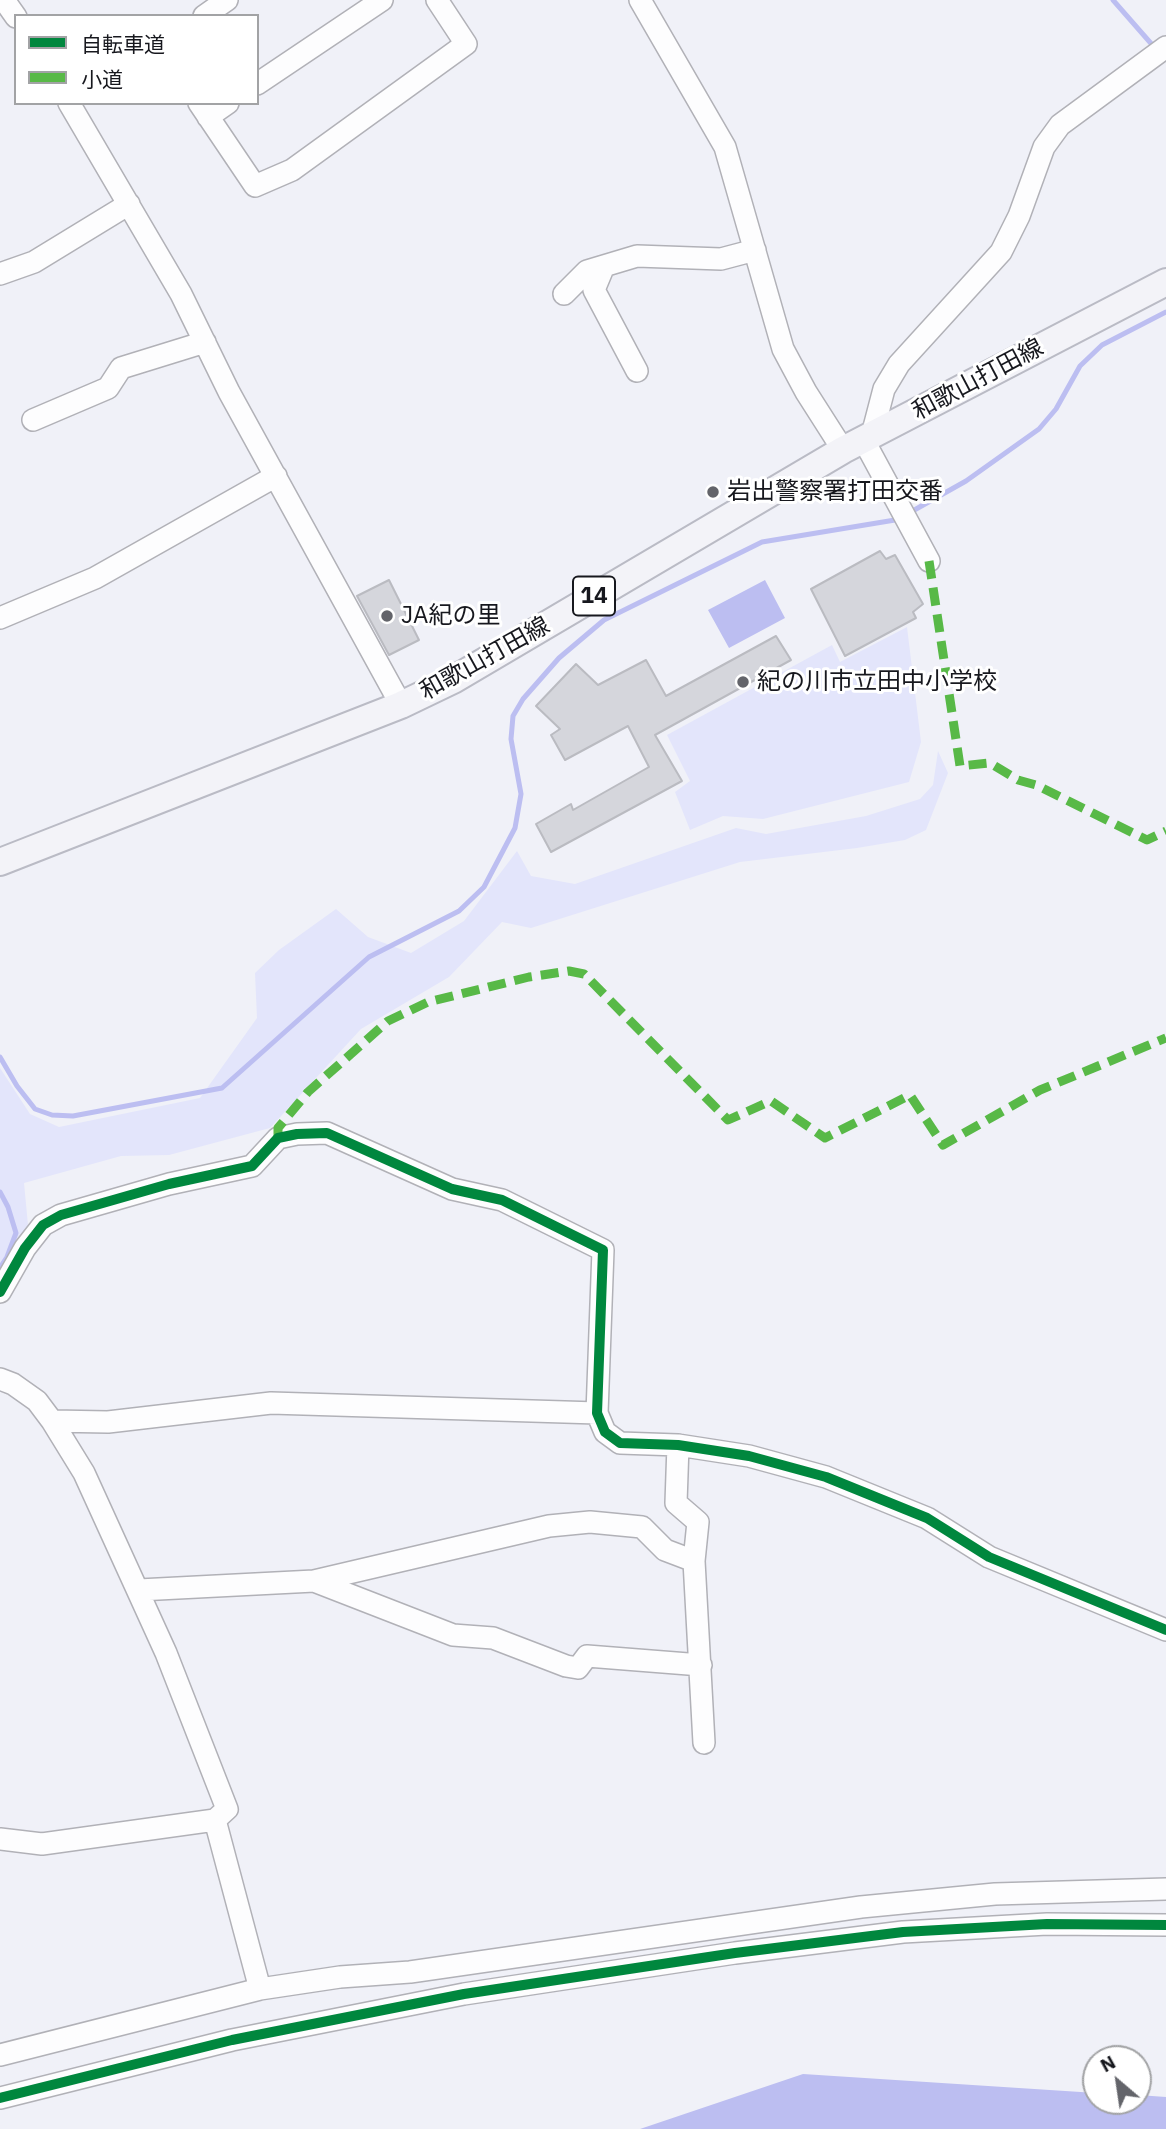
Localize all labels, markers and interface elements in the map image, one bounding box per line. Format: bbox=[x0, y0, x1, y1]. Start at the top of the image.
legend bbox=[14, 14, 259, 105]
text: 自転車道 bbox=[81, 30, 165, 58]
text: 小道 bbox=[81, 65, 123, 93]
street label: 和歌山打田線 bbox=[908, 333, 1048, 427]
place label: 岩出警察署打田交番 bbox=[727, 478, 943, 506]
marker: 岩出警察署打田交番 bbox=[705, 484, 721, 500]
road number: 14 bbox=[573, 576, 615, 616]
place label: JA紀の里 bbox=[401, 602, 500, 630]
marker: JA紀の里 bbox=[379, 608, 395, 624]
street label: 和歌山打田線 bbox=[415, 611, 555, 707]
place label: 紀の川市立田中小学校 bbox=[757, 668, 997, 696]
marker: 紀の川市立田中小学校 bbox=[735, 674, 751, 690]
north arrow bbox=[1082, 2045, 1152, 2115]
text: N bbox=[1096, 2050, 1120, 2077]

